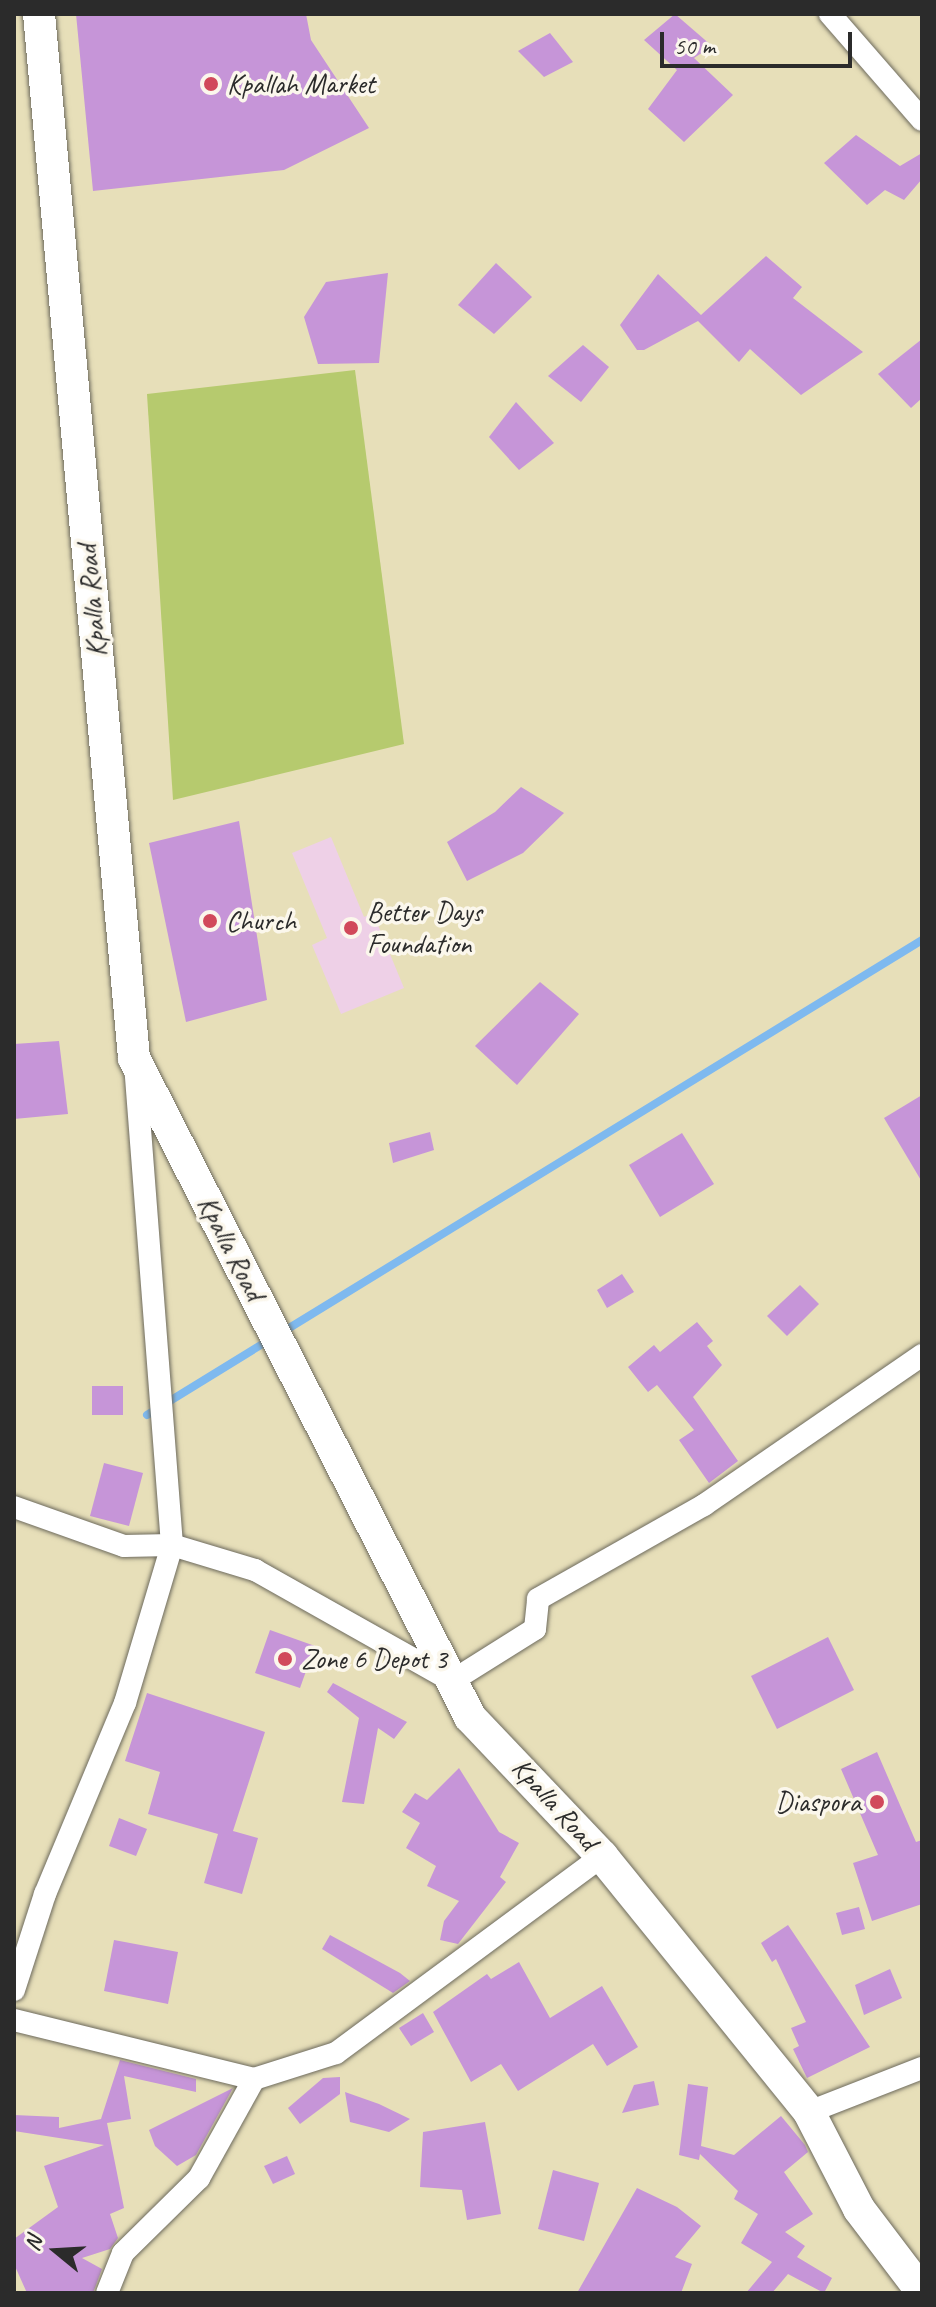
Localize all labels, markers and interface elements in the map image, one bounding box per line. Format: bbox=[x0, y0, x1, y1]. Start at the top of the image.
scale bar bbox=[664, 16, 856, 66]
text: 50 m bbox=[674, 31, 715, 61]
place label: Kpallah Market bbox=[227, 67, 376, 101]
marker: Kpallah Market bbox=[202, 75, 220, 93]
street label: Kpalla Road bbox=[70, 544, 114, 658]
place label: Better Days Foundation bbox=[367, 895, 482, 961]
place label: Church bbox=[226, 904, 296, 938]
marker: Church bbox=[201, 912, 219, 930]
marker: Better Days Foundation bbox=[342, 919, 360, 937]
street label: Kpalla Road bbox=[191, 1191, 271, 1305]
place label: Zone 6 Depot 3 bbox=[301, 1642, 447, 1676]
marker: Zone 6 Depot 3 bbox=[276, 1650, 294, 1668]
street label: Kpalla Road bbox=[505, 1751, 605, 1857]
place label: Diaspora bbox=[776, 1785, 861, 1819]
marker: Diaspora bbox=[868, 1793, 886, 1811]
north arrow bbox=[16, 2211, 96, 2291]
text: N bbox=[18, 2233, 49, 2254]

